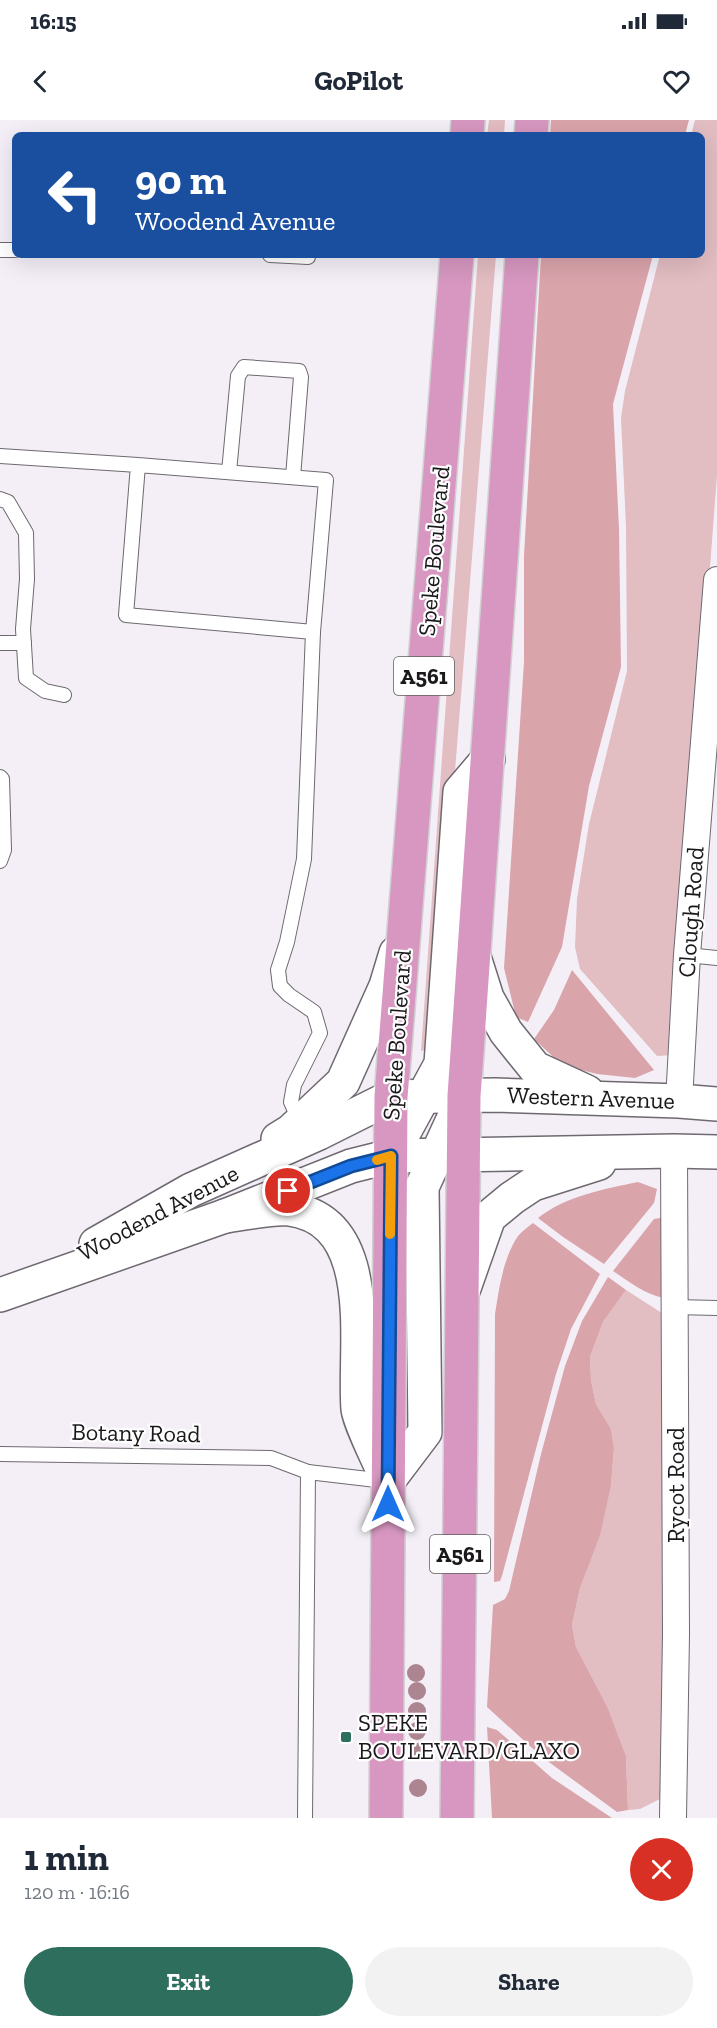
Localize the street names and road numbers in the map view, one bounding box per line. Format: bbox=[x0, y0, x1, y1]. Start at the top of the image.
street label: Speke Boulevard bbox=[412, 465, 455, 637]
road number: A561 bbox=[394, 657, 454, 695]
street label: Clough Road bbox=[671, 846, 710, 978]
street label: Speke Boulevard bbox=[376, 949, 417, 1121]
street label: Western Avenue bbox=[507, 1080, 675, 1115]
street label: Woodend Avenue bbox=[72, 1158, 243, 1267]
street label: Botany Road bbox=[71, 1417, 201, 1448]
street label: Rycot Road bbox=[661, 1427, 690, 1543]
road number: A561 bbox=[430, 1535, 490, 1573]

